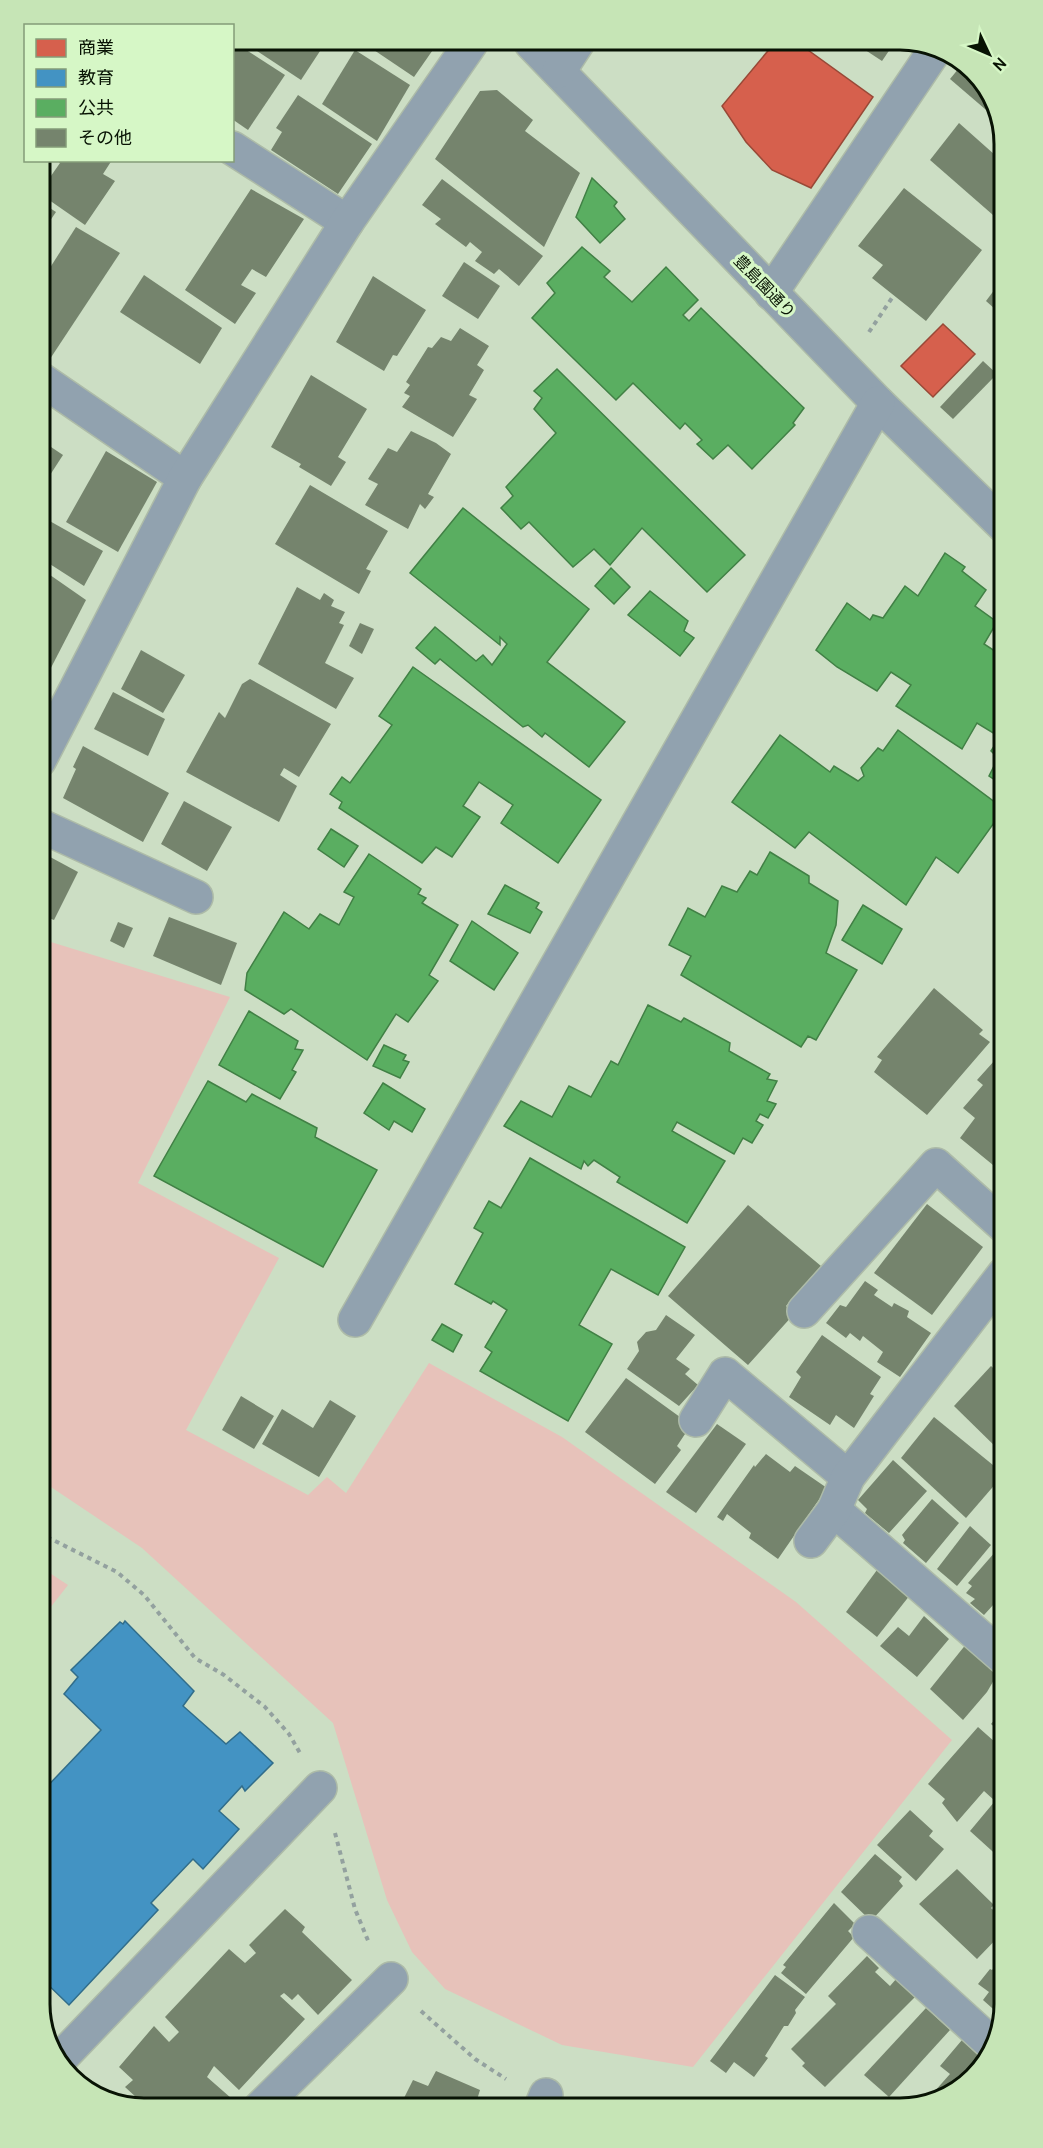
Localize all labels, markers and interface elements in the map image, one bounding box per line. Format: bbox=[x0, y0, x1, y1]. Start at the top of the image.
legend bbox=[24, 24, 234, 162]
north arrow bbox=[959, 24, 1019, 84]
text: 商業 bbox=[78, 37, 114, 59]
text: N bbox=[989, 53, 1010, 75]
text: 教育 bbox=[78, 67, 114, 89]
text: 公共 bbox=[78, 97, 114, 119]
text: その他 bbox=[78, 127, 132, 149]
street label: 豊島園通り bbox=[730, 251, 799, 322]

